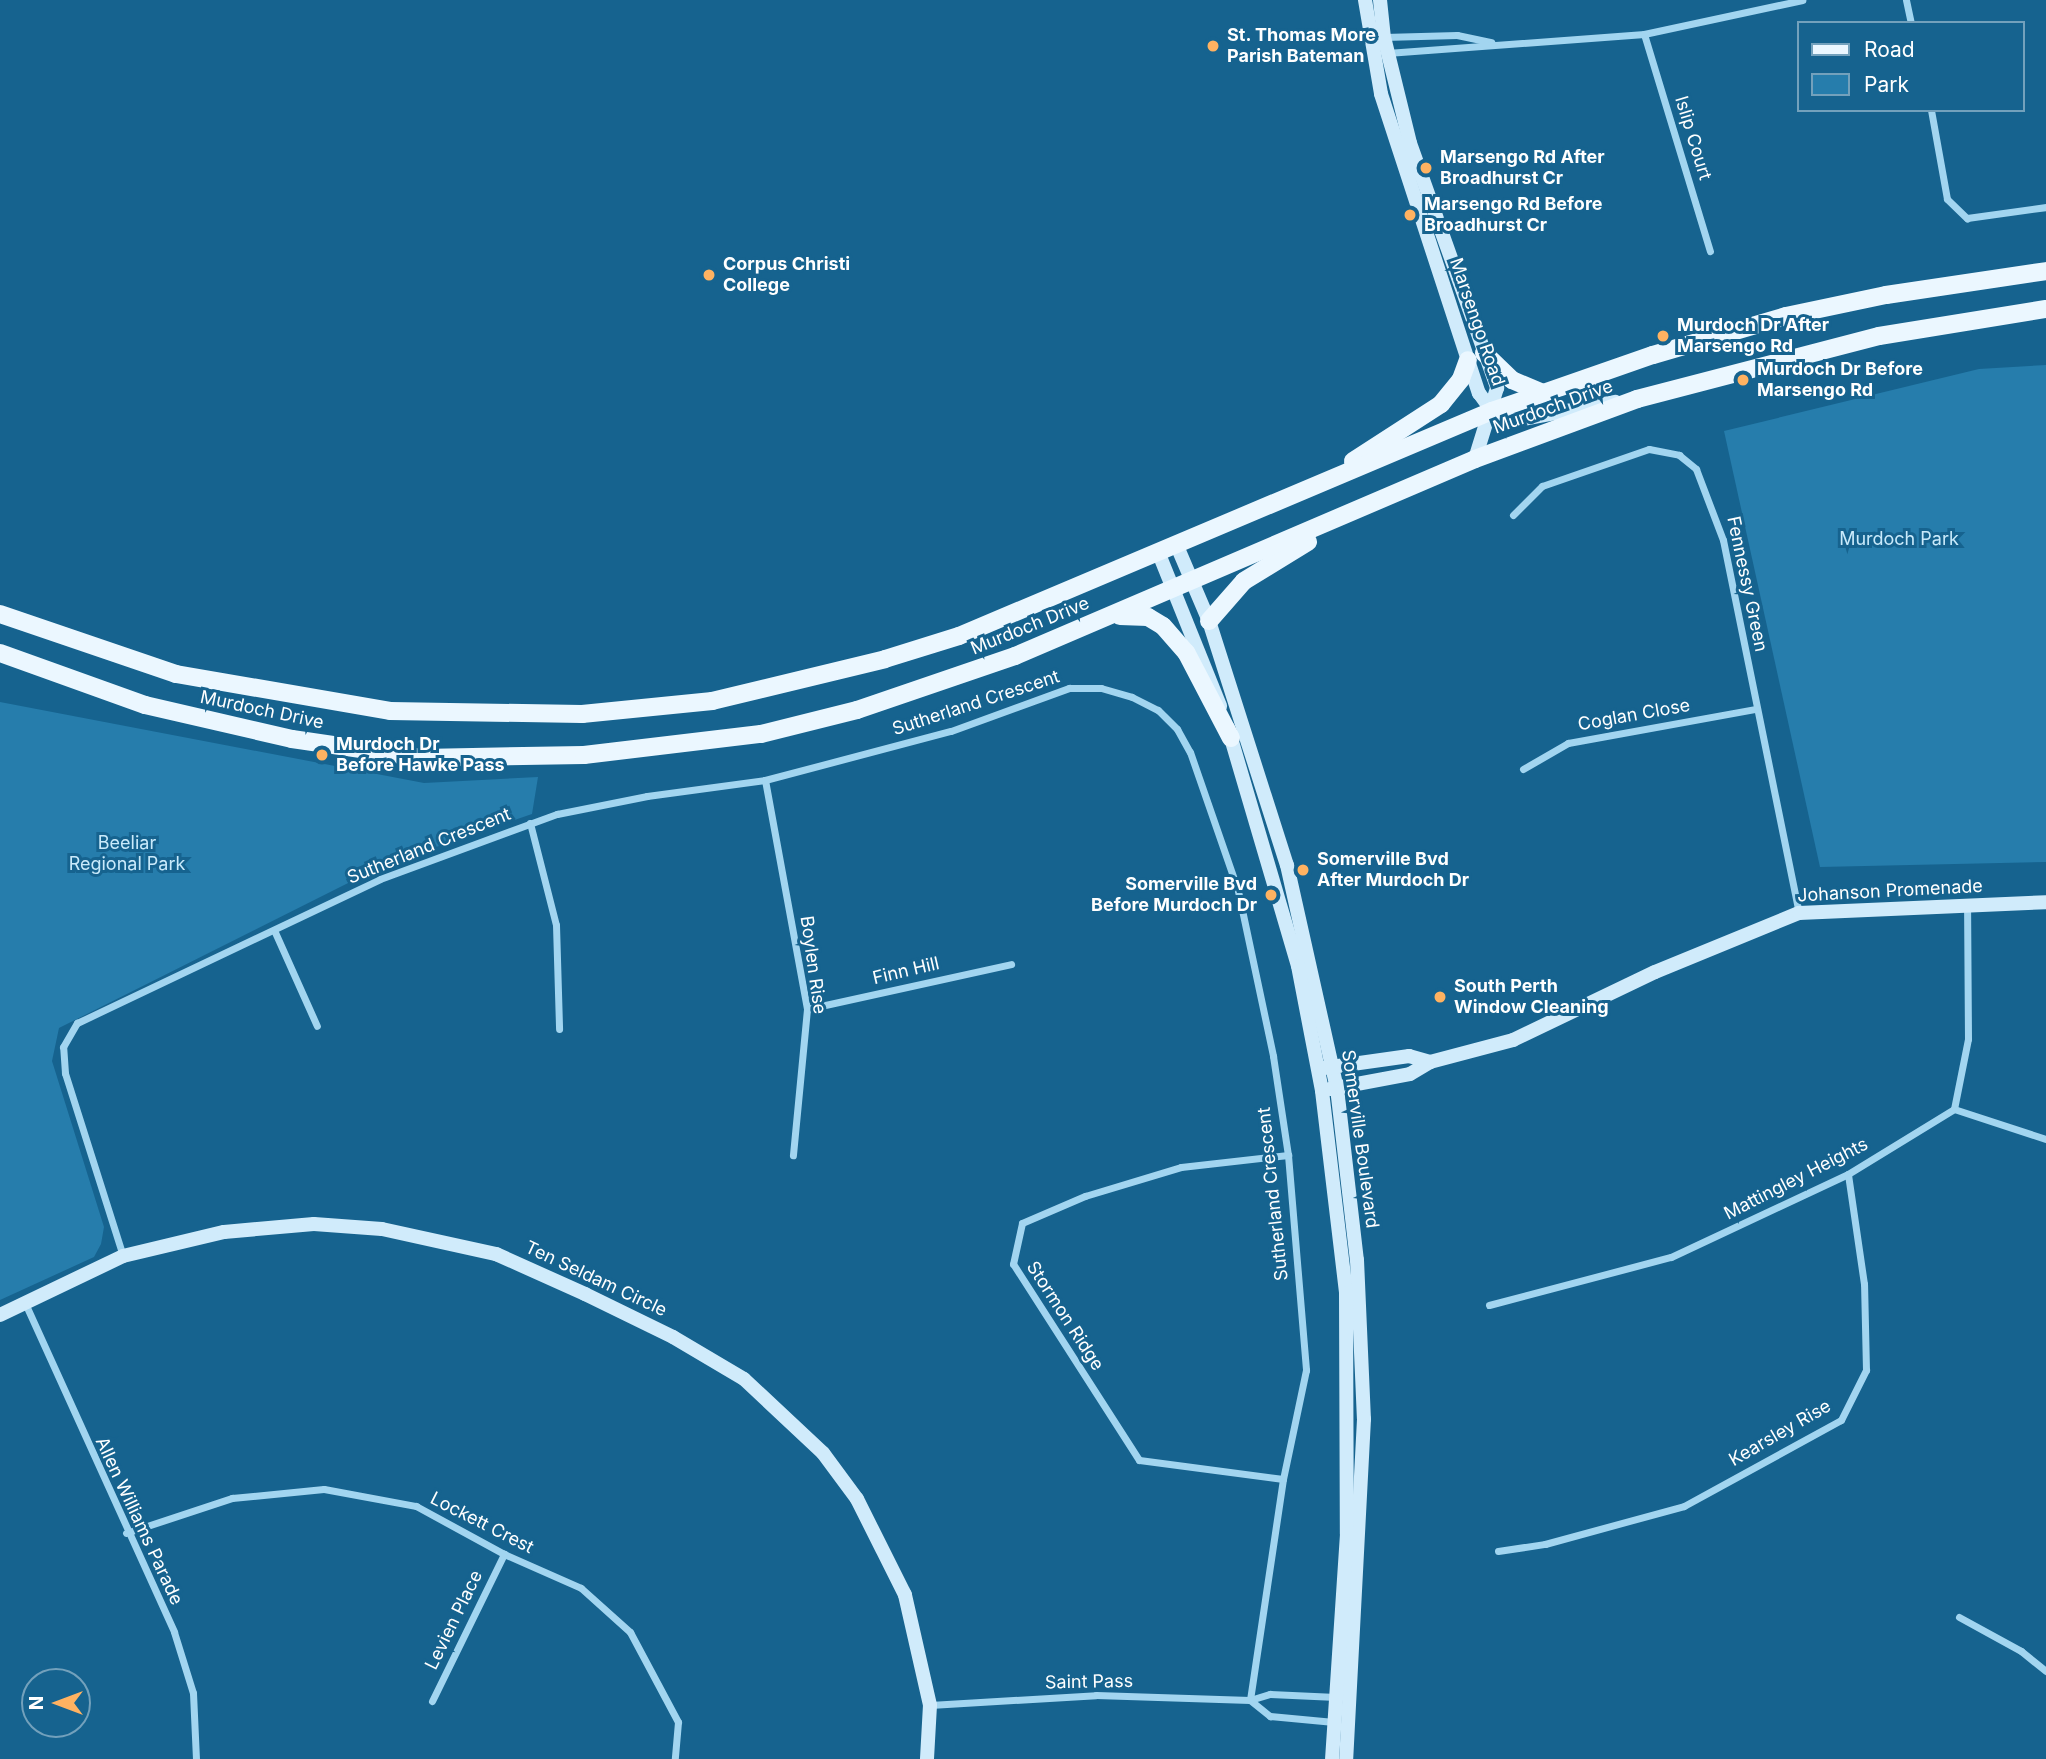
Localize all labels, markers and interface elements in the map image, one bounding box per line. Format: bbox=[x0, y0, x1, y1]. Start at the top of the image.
legend bbox=[1798, 21, 2025, 112]
place label: St. Thomas More Parish Bateman bbox=[1227, 25, 1377, 68]
text: Road bbox=[1864, 37, 1915, 62]
marker: St. Thomas More Parish Bateman bbox=[1205, 38, 1221, 54]
text: Park bbox=[1864, 72, 1909, 97]
street label: Islip Court bbox=[1670, 93, 1716, 183]
place label: Marsengo Rd After Broadhurst Cr bbox=[1440, 147, 1605, 190]
marker: Marsengo Rd After Broadhurst Cr bbox=[1418, 160, 1434, 176]
place label: Marsengo Rd Before Broadhurst Cr bbox=[1424, 194, 1603, 236]
marker: Marsengo Rd Before Broadhurst Cr bbox=[1402, 207, 1418, 223]
place label: Corpus Christi College bbox=[723, 254, 850, 296]
street label: Marsengo Road bbox=[1445, 255, 1509, 389]
marker: Corpus Christi College bbox=[701, 267, 717, 283]
place label: Murdoch Dr After Marsengo Rd bbox=[1677, 315, 1829, 358]
marker: Murdoch Dr After Marsengo Rd bbox=[1655, 328, 1671, 344]
place label: Murdoch Dr Before Marsengo Rd bbox=[1757, 359, 1923, 402]
marker: Murdoch Dr Before Marsengo Rd bbox=[1735, 372, 1751, 388]
street label: Murdoch Drive bbox=[1490, 375, 1616, 439]
street label: Fennessy Green bbox=[1722, 514, 1772, 654]
park label: Murdoch Park bbox=[1839, 528, 1959, 550]
street label: Murdoch Drive bbox=[968, 592, 1092, 660]
street label: Sutherland Crescent bbox=[890, 666, 1062, 740]
street label: Murdoch Drive bbox=[198, 686, 326, 734]
street label: Coglan Close bbox=[1576, 695, 1692, 735]
place label: Murdoch Dr Before Hawke Pass bbox=[336, 734, 505, 776]
marker: Murdoch Dr Before Hawke Pass bbox=[314, 747, 330, 763]
street label: Sutherland Crescent bbox=[344, 803, 514, 889]
park label: Beeliar Regional Park bbox=[69, 833, 185, 876]
place label: Somerville Bvd After Murdoch Dr bbox=[1317, 849, 1469, 892]
marker: Somerville Bvd After Murdoch Dr bbox=[1295, 862, 1311, 878]
place label: Somerville Bvd Before Murdoch Dr bbox=[1091, 874, 1257, 917]
street label: Johanson Promenade bbox=[1797, 875, 1983, 907]
marker: Somerville Bvd Before Murdoch Dr bbox=[1263, 887, 1279, 903]
street label: Boylen Rise bbox=[795, 915, 831, 1015]
street label: Finn Hill bbox=[871, 953, 941, 989]
place label: South Perth Window Cleaning bbox=[1454, 976, 1609, 1018]
marker: South Perth Window Cleaning bbox=[1432, 989, 1448, 1005]
street label: Somerville Boulevard bbox=[1337, 1048, 1383, 1230]
street label: Sutherland Crescent bbox=[1253, 1106, 1293, 1282]
street label: Mattingley Heights bbox=[1720, 1133, 1872, 1225]
street label: Ten Seldam Circle bbox=[522, 1237, 670, 1321]
street label: Stormon Ridge bbox=[1022, 1257, 1108, 1375]
street label: Kearsley Rise bbox=[1725, 1395, 1835, 1471]
street label: Allen Williams Parade bbox=[91, 1434, 187, 1608]
street label: Lockett Crest bbox=[427, 1488, 537, 1558]
street label: Levien Place bbox=[421, 1567, 487, 1673]
north arrow bbox=[21, 1668, 91, 1738]
street label: Saint Pass bbox=[1045, 1670, 1133, 1694]
text: N bbox=[25, 1696, 48, 1710]

